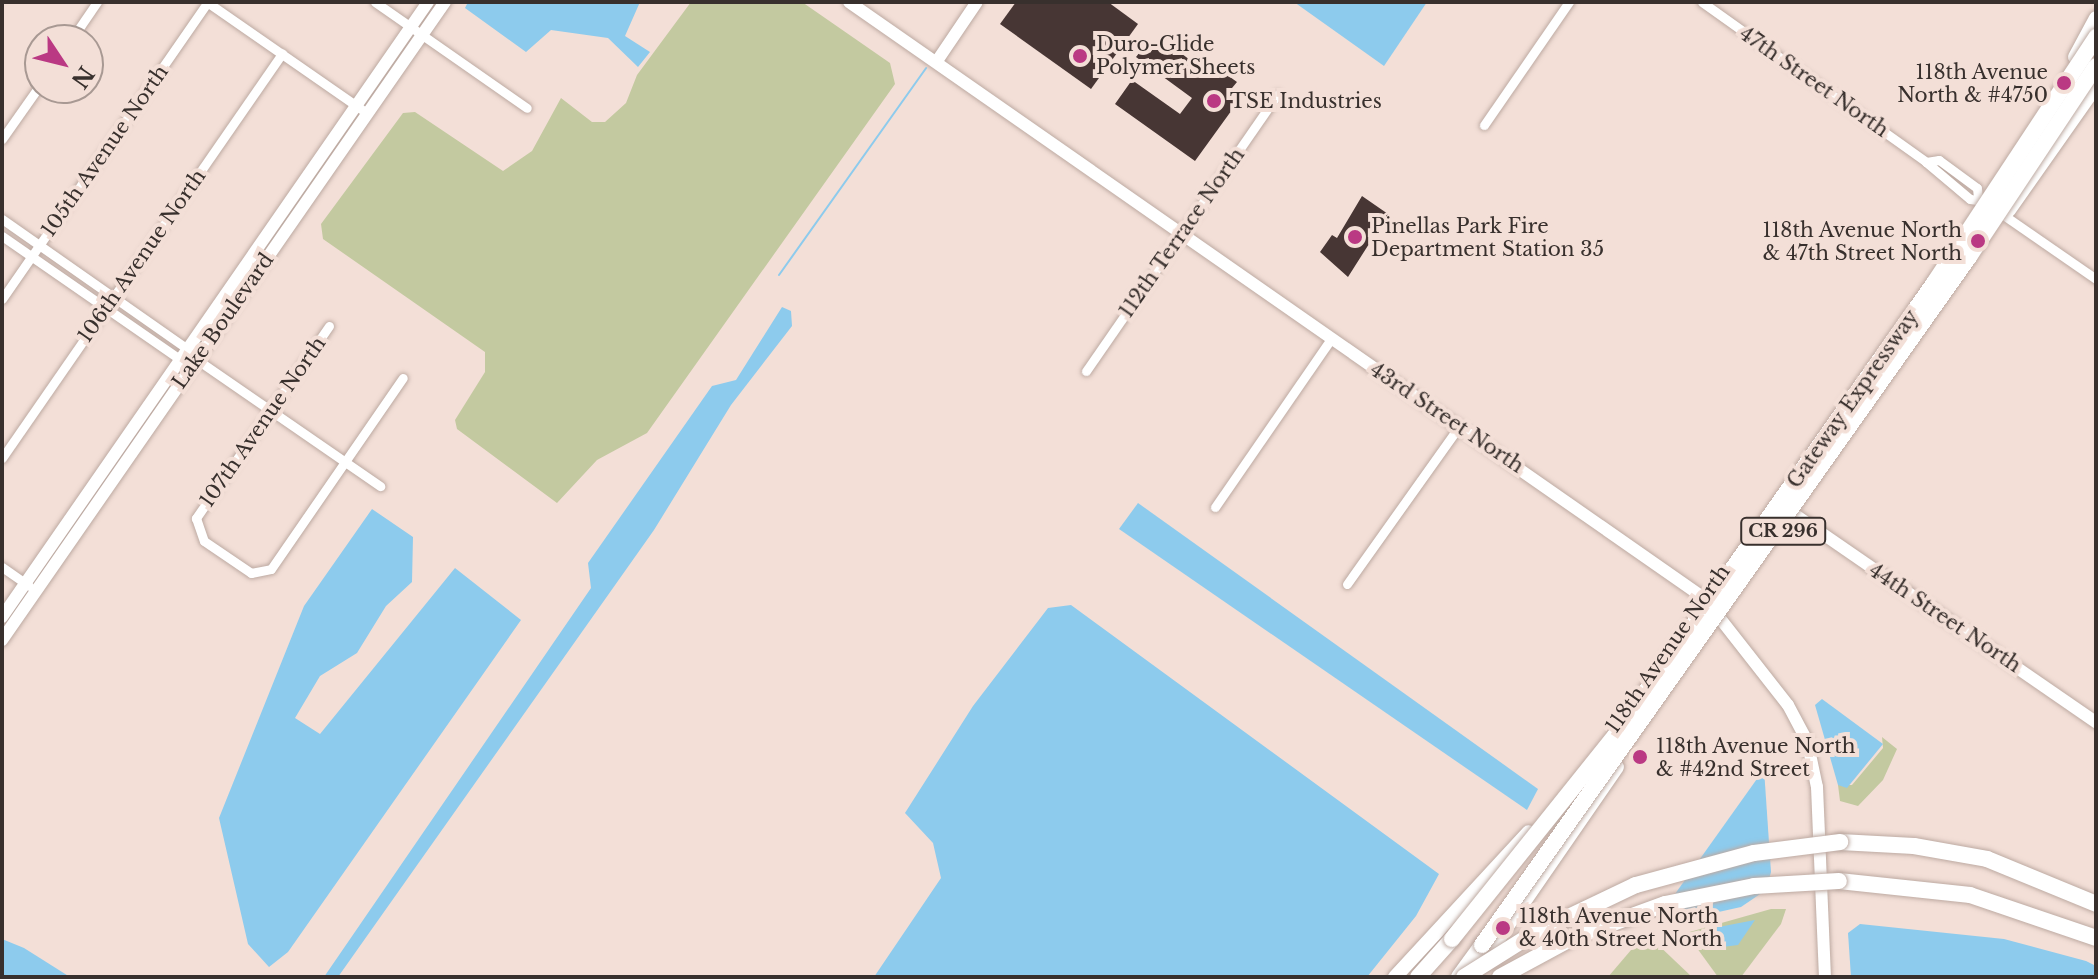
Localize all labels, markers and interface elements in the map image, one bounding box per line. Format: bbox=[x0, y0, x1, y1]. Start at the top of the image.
street label: 47th Street North bbox=[1735, 22, 1893, 142]
north arrow bbox=[24, 24, 104, 104]
place label: Duro-Glide Polymer Sheets bbox=[1096, 32, 1256, 79]
marker: Duro-Glide Polymer Sheets bbox=[1071, 47, 1089, 65]
street label: 105th Avenue North bbox=[36, 60, 174, 242]
place label: 118th Avenue North & #4750 bbox=[1897, 60, 2048, 107]
marker: 118th Avenue North & #4750 bbox=[2055, 74, 2073, 92]
place label: TSE Industries bbox=[1230, 89, 1382, 113]
marker: TSE Industries bbox=[1205, 92, 1223, 110]
street label: 112th Terrace North bbox=[1114, 143, 1250, 323]
street label: 106th Avenue North bbox=[73, 165, 211, 347]
place label: Pinellas Park Fire Department Station 35 bbox=[1371, 214, 1604, 261]
place label: 118th Avenue North & 47th Street North bbox=[1762, 218, 1962, 265]
marker: Pinellas Park Fire Department Station 35 bbox=[1346, 228, 1364, 246]
marker: 118th Avenue North & 47th Street North bbox=[1969, 232, 1987, 250]
street label: Lake Boulevard bbox=[167, 249, 279, 393]
street label: Gateway Expressway bbox=[1782, 305, 1924, 493]
street label: 107th Avenue North bbox=[195, 332, 331, 512]
street label: 43rd Street North bbox=[1366, 358, 1528, 478]
road number: CR 296 bbox=[1739, 517, 1827, 545]
street label: 44th Street North bbox=[1865, 558, 2025, 678]
street label: 118th Avenue North bbox=[1601, 560, 1735, 738]
place label: 118th Avenue North & #42nd Street bbox=[1656, 734, 1856, 781]
marker: 118th Avenue North & #42nd Street bbox=[1631, 748, 1649, 766]
place label: 118th Avenue North & 40th Street North bbox=[1519, 904, 1723, 951]
marker: 118th Avenue North & 40th Street North bbox=[1494, 919, 1512, 937]

